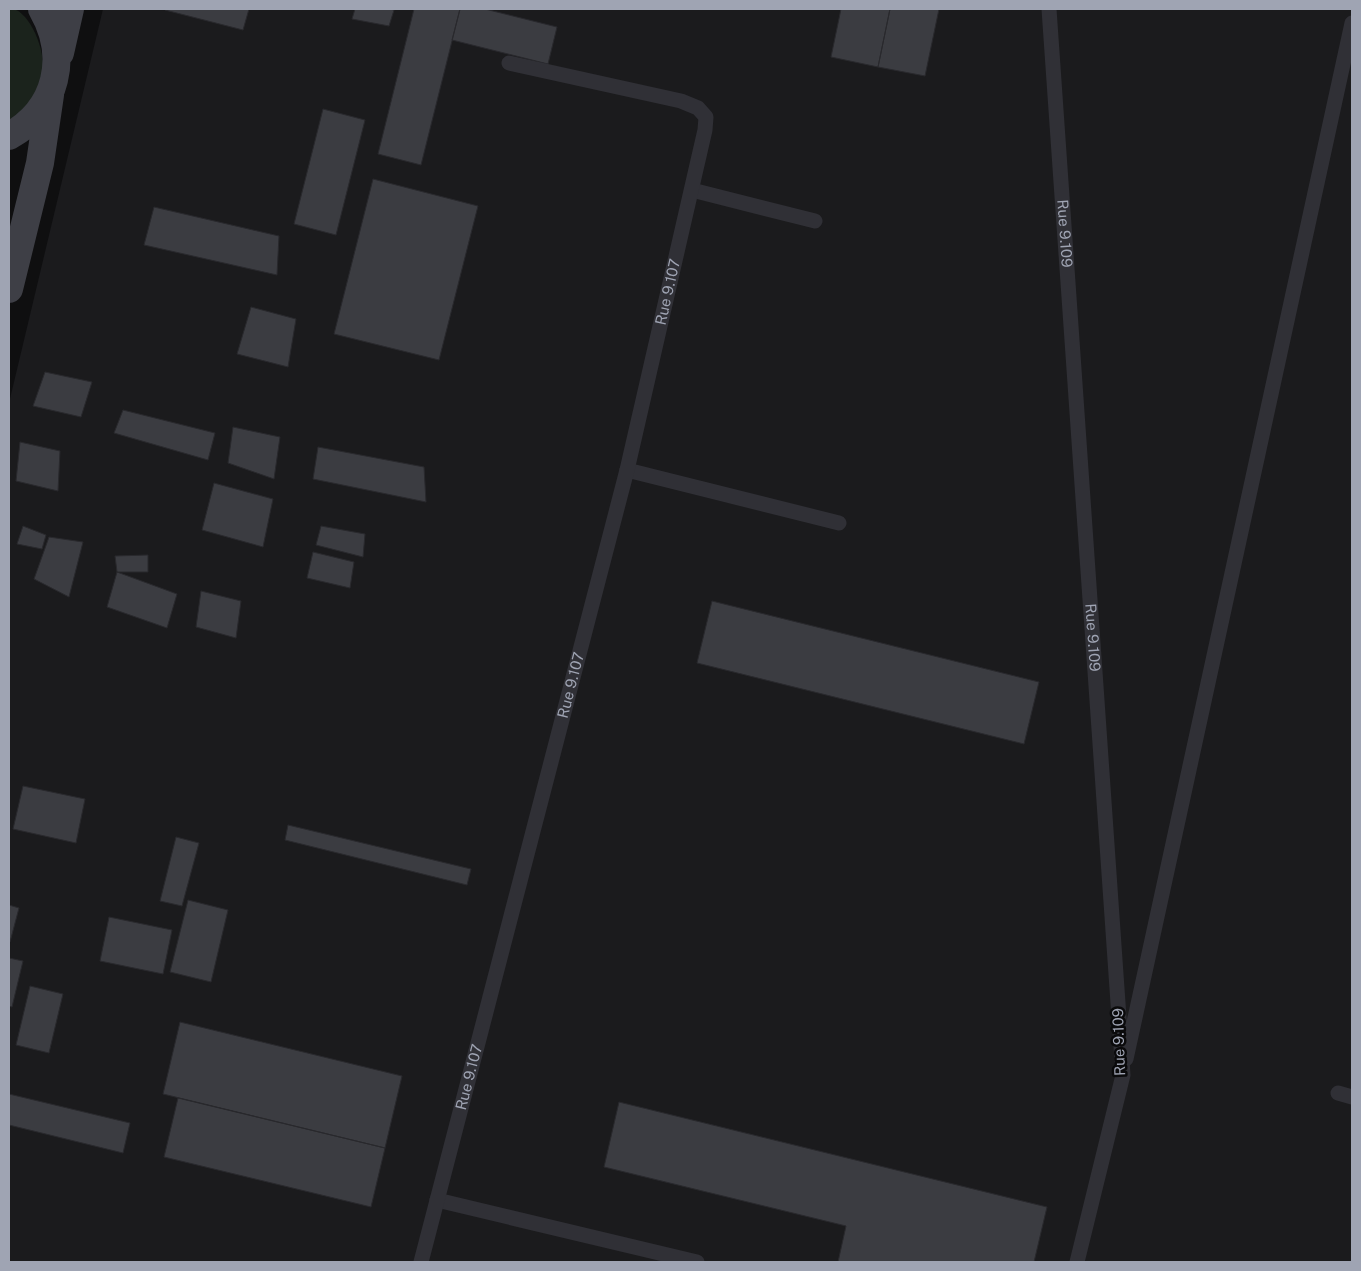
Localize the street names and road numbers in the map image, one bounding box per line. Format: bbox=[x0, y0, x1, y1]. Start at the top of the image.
street label: Rue 9.109 bbox=[1054, 199, 1076, 268]
street label: Rue 9.107 bbox=[652, 257, 683, 327]
street label: Rue 9.109 bbox=[1082, 603, 1104, 672]
street label: Rue 9.107 bbox=[554, 650, 587, 720]
street label: Rue 9.109 bbox=[1109, 1008, 1128, 1076]
street label: Rue 9.107 bbox=[452, 1042, 485, 1112]

